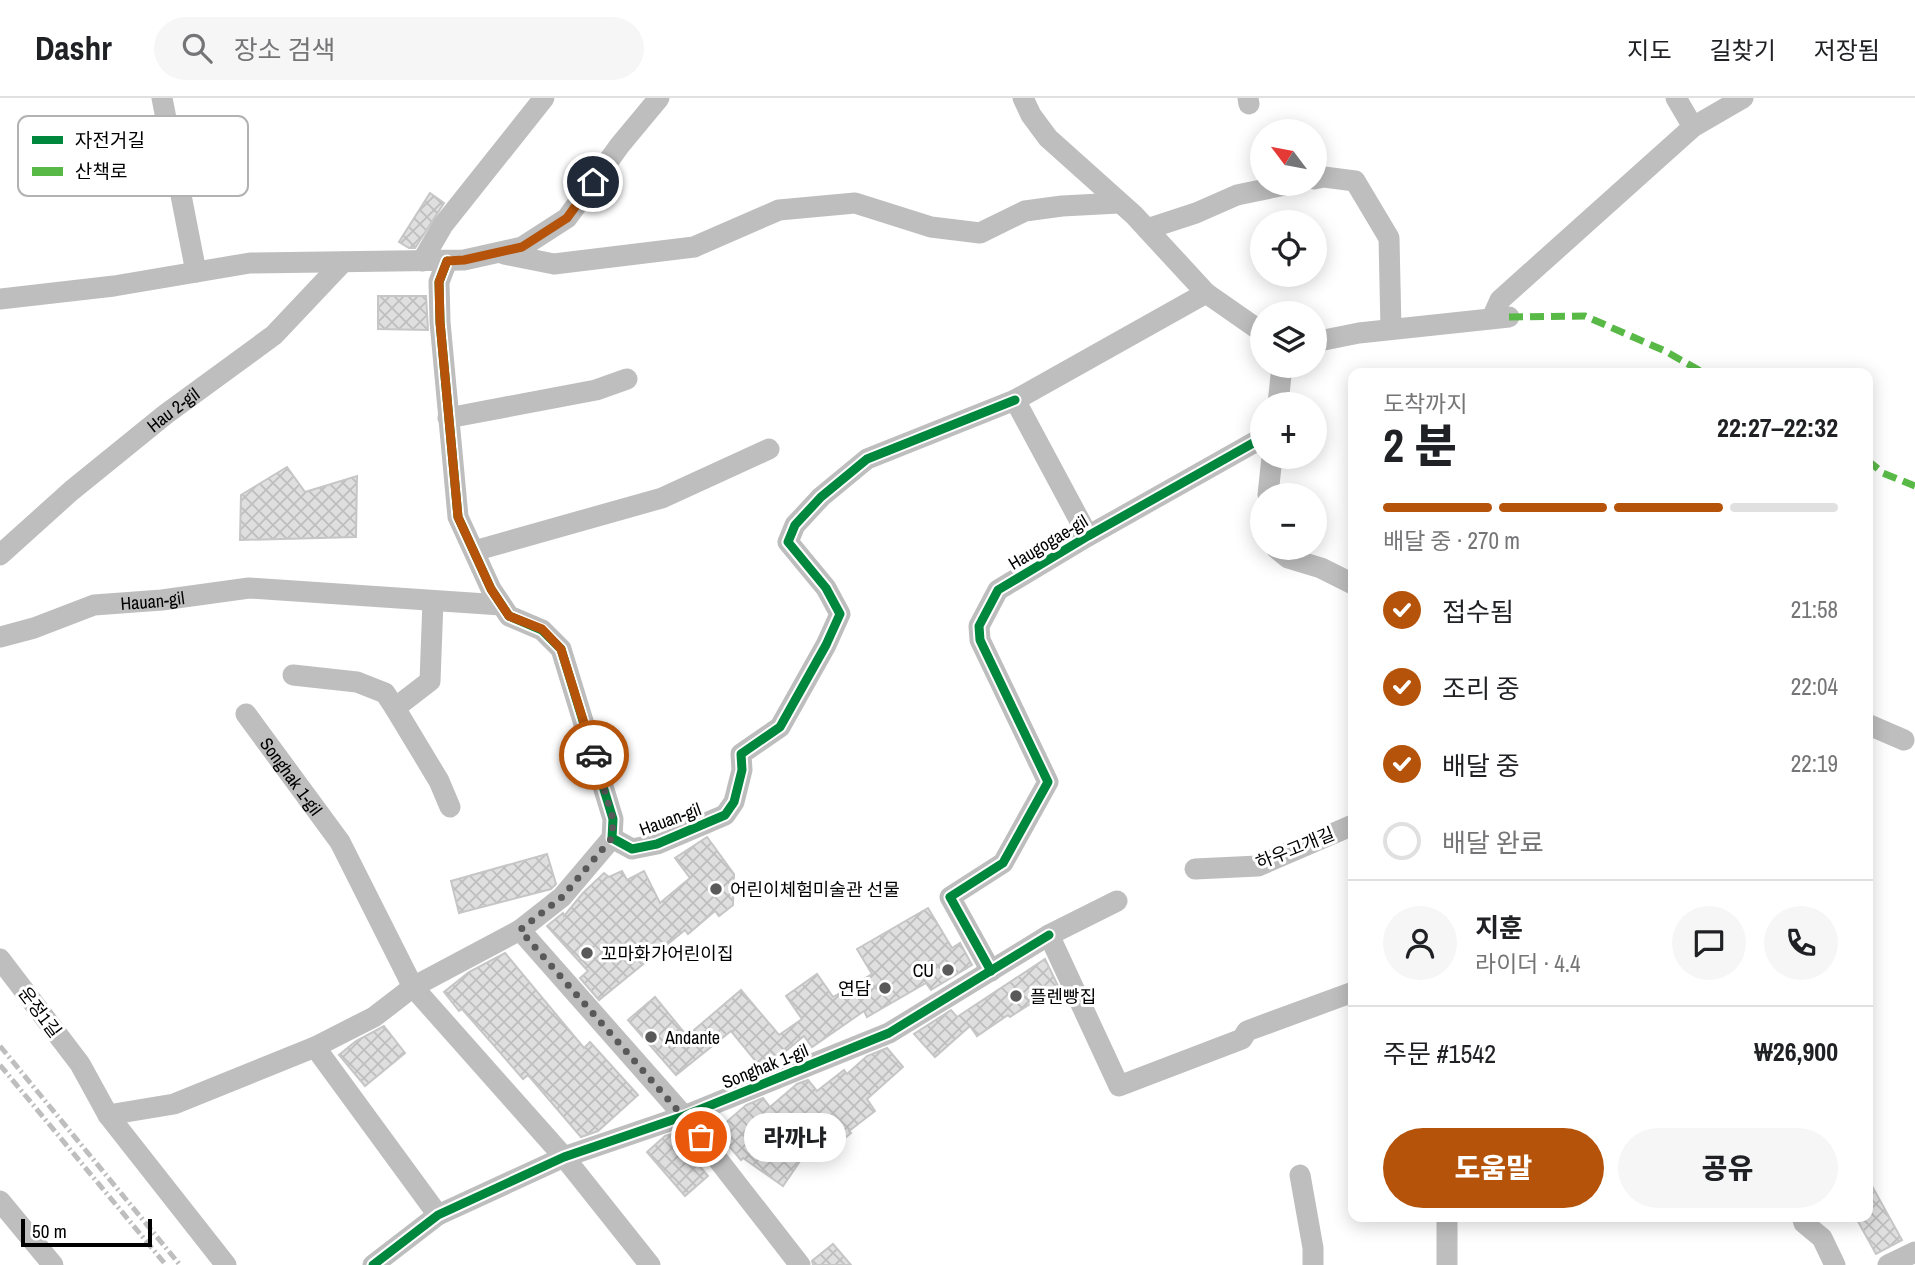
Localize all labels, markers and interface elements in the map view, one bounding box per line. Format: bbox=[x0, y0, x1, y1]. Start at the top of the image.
search box bbox=[154, 17, 644, 80]
text: Dashr bbox=[35, 26, 112, 70]
icon: search bbox=[178, 29, 216, 67]
text: 장소 검색 bbox=[234, 32, 335, 67]
text: 지도 bbox=[1627, 34, 1672, 66]
text: 길찾기 bbox=[1710, 34, 1776, 66]
text: 저장됨 bbox=[1814, 34, 1880, 66]
legend bbox=[18, 116, 248, 196]
north arrow bbox=[1250, 119, 1326, 196]
map controls bbox=[1250, 119, 1327, 560]
text: 자전거길 bbox=[75, 127, 145, 153]
pin bbox=[563, 152, 623, 212]
text: 산책로 bbox=[75, 158, 127, 184]
icon: home bbox=[574, 163, 612, 201]
button: locate bbox=[1250, 210, 1327, 287]
button: layers bbox=[1250, 301, 1327, 378]
street label: Hau 2-gil bbox=[141, 381, 204, 437]
text: 도착까지 bbox=[1383, 388, 1468, 419]
button: + bbox=[1250, 392, 1327, 469]
text: 22:27–22:32 bbox=[1717, 410, 1838, 445]
text: 2 분 bbox=[1383, 414, 1457, 476]
button: − bbox=[1250, 483, 1327, 560]
street label: Haugogae-gil bbox=[1004, 508, 1092, 576]
text: 배달 중 · 270 m bbox=[1383, 525, 1520, 556]
street label: Hauan-gil bbox=[120, 585, 186, 616]
icon: check bbox=[1383, 591, 1421, 629]
text: 접수됨 bbox=[1442, 594, 1514, 629]
text: 21:58 bbox=[1791, 594, 1838, 625]
icon: check bbox=[1383, 668, 1421, 706]
text: 조리 중 bbox=[1442, 671, 1520, 706]
text: 22:04 bbox=[1791, 671, 1838, 702]
courier bbox=[559, 720, 629, 790]
street label: Songhak 1-gil bbox=[255, 732, 329, 820]
icon: car bbox=[575, 736, 613, 774]
icon: check bbox=[1383, 745, 1421, 783]
text: 배달 중 bbox=[1442, 748, 1520, 783]
text: 22:19 bbox=[1791, 748, 1838, 779]
street label: Hauan-gil bbox=[636, 796, 704, 842]
street label: 하우고개길 bbox=[1252, 821, 1338, 875]
text: 배달 완료 bbox=[1442, 825, 1544, 860]
place label: 어린이체험미술관 선물 bbox=[730, 877, 900, 902]
marker: 어린이체험미술관 선물 bbox=[708, 881, 724, 897]
button: person bbox=[1383, 906, 1457, 980]
button: chat bbox=[1672, 906, 1746, 980]
button: phone bbox=[1764, 906, 1838, 980]
text: 지훈 bbox=[1475, 910, 1523, 945]
place label: 꼬마화가어린이집 bbox=[601, 941, 733, 966]
marker: 꼬마화가어린이집 bbox=[579, 945, 595, 961]
text: 라이더 · 4.4 bbox=[1475, 948, 1580, 979]
place label: CU bbox=[913, 958, 934, 983]
marker: CU bbox=[940, 962, 956, 978]
place label: 연담 bbox=[838, 976, 871, 1001]
marker: 연담 bbox=[877, 980, 893, 996]
street label: 운정1길 bbox=[13, 981, 67, 1043]
place label: 플렌빵집 bbox=[1030, 984, 1096, 1009]
marker: 플렌빵집 bbox=[1008, 988, 1024, 1004]
place label: Andante bbox=[664, 1025, 720, 1050]
marker: Andante bbox=[643, 1029, 659, 1045]
text: ₩26,900 bbox=[1754, 1034, 1838, 1069]
text: 주문 #1542 bbox=[1383, 1036, 1496, 1071]
street label: Songhak 1-gil bbox=[718, 1037, 812, 1095]
pin bbox=[671, 1107, 731, 1167]
callout: 라까냐 bbox=[743, 1112, 844, 1162]
icon: bag bbox=[682, 1118, 720, 1156]
text: 라까냐 bbox=[763, 1122, 827, 1153]
button: 도움말 bbox=[1383, 1128, 1604, 1208]
button: 공유 bbox=[1618, 1128, 1838, 1208]
scale bar bbox=[21, 1216, 152, 1248]
text: 50 m bbox=[32, 1218, 67, 1244]

